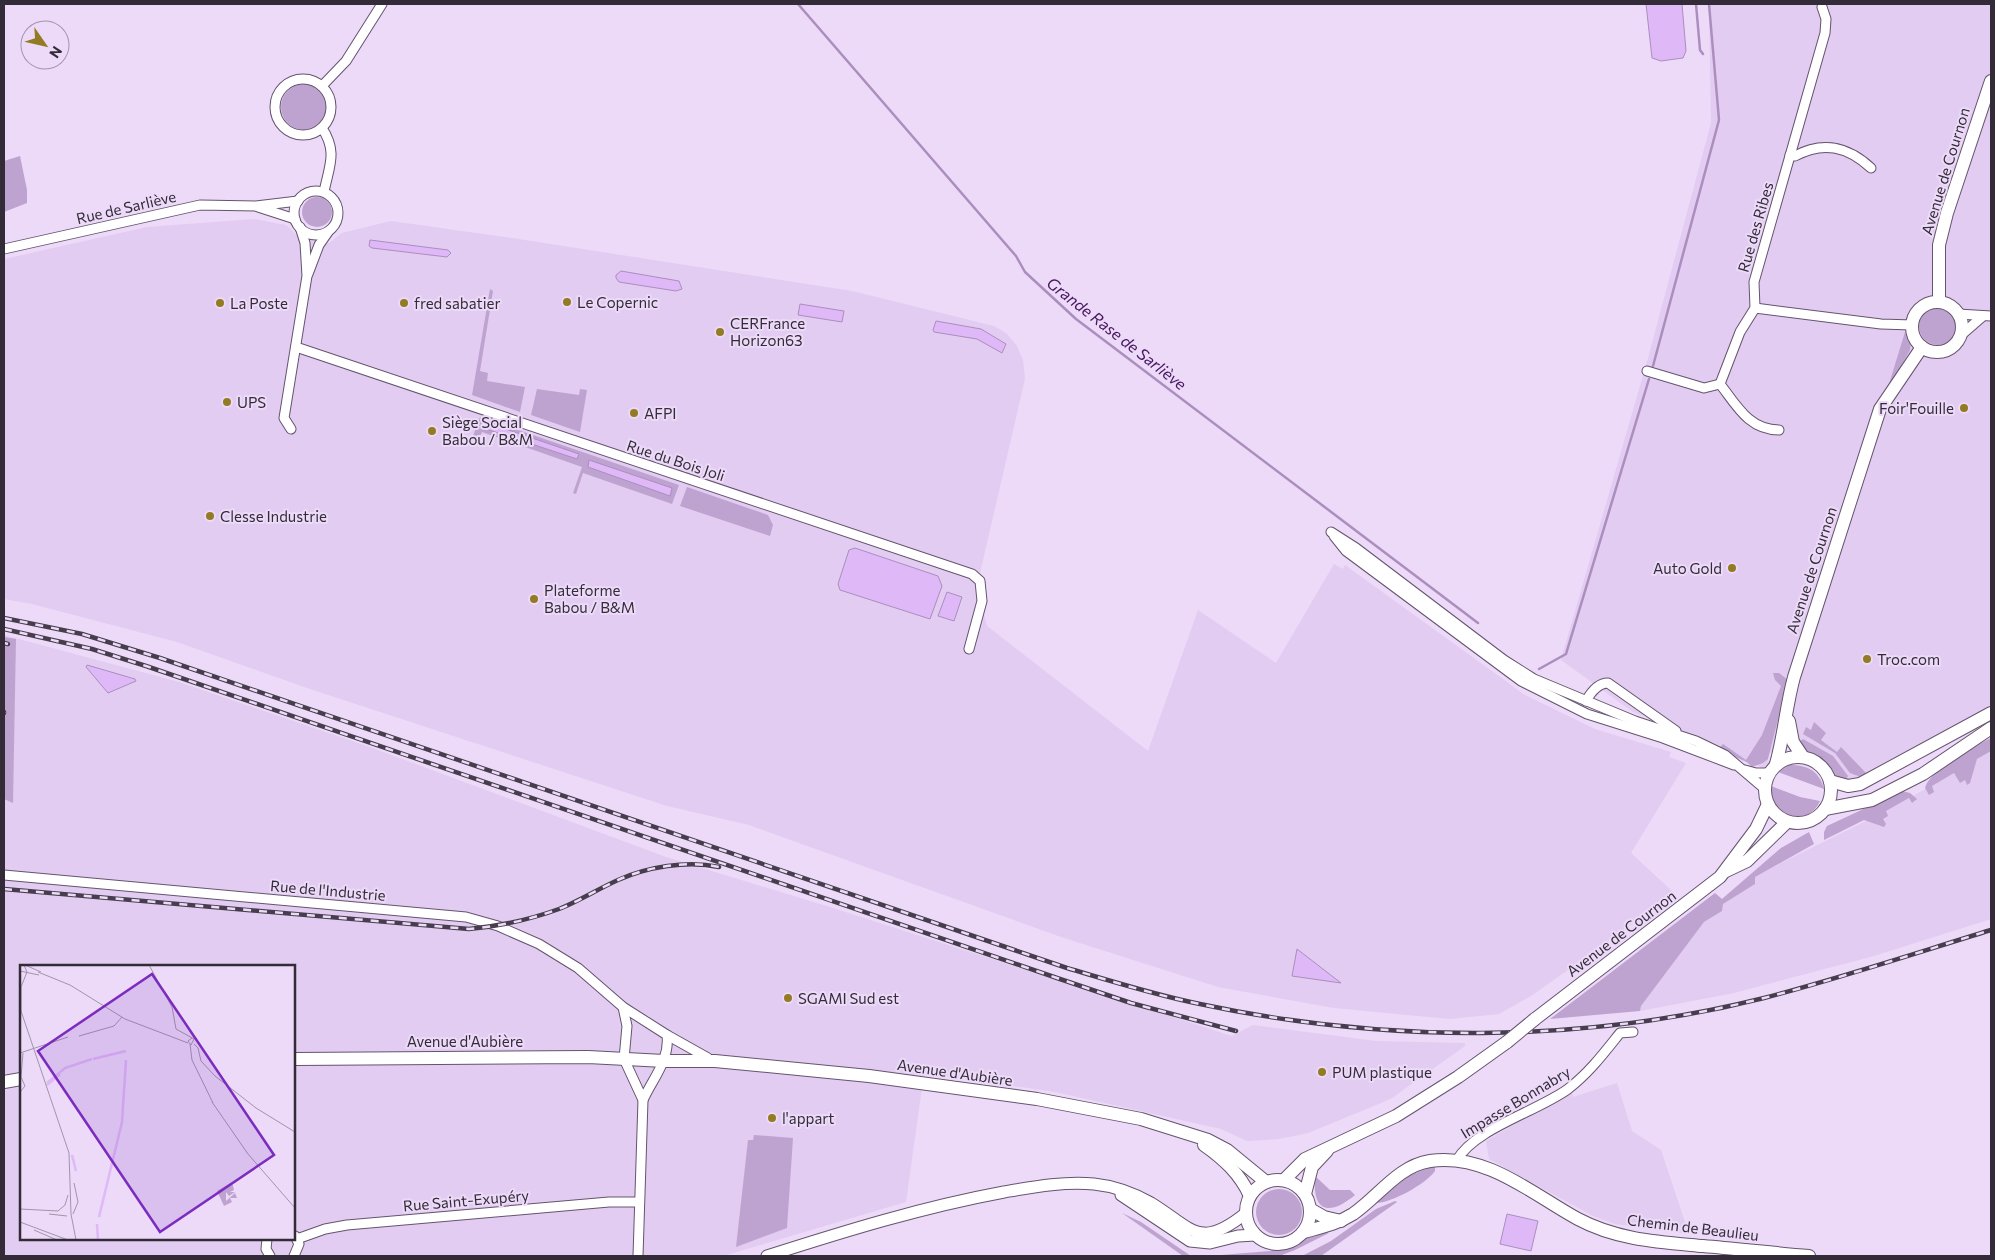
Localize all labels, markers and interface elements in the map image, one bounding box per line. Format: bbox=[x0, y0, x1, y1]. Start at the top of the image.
north arrow bbox=[20, 20, 70, 70]
text: N bbox=[46, 43, 66, 62]
street label: Avenue de Cournon bbox=[1917, 105, 1973, 237]
street label: Rue des Ribes bbox=[1734, 180, 1777, 274]
street label: Rue de Sarliève bbox=[74, 187, 178, 227]
water label: Grande Rase de Sarliève bbox=[1043, 273, 1191, 394]
place label: Le Copernic bbox=[577, 293, 658, 311]
place label: La Poste bbox=[230, 294, 288, 312]
place label: fred sabatier bbox=[414, 294, 500, 312]
marker: Le Copernic bbox=[561, 296, 573, 308]
marker: La Poste bbox=[214, 297, 226, 309]
marker: fred sabatier bbox=[398, 297, 410, 309]
place label: CERFrance Horizon63 bbox=[730, 314, 805, 349]
marker: CERFrance Horizon63 bbox=[714, 326, 726, 338]
place label: UPS bbox=[237, 393, 266, 411]
marker: UPS bbox=[221, 396, 233, 408]
place label: Foir'Fouille bbox=[1879, 399, 1954, 417]
marker: Foir'Fouille bbox=[1958, 402, 1970, 414]
place label: AFPI bbox=[644, 404, 677, 422]
marker: AFPI bbox=[628, 407, 640, 419]
place label: Siège Social Babou / B&M bbox=[442, 413, 533, 448]
marker: Siège Social Babou / B&M bbox=[426, 425, 438, 437]
street label: Rue du Bois Joli bbox=[625, 436, 727, 484]
street label: Avenue de Cournon bbox=[1782, 504, 1840, 636]
place label: Clesse Industrie bbox=[220, 507, 327, 525]
marker: Clesse Industrie bbox=[204, 510, 216, 522]
place label: Auto Gold bbox=[1653, 559, 1722, 577]
marker: Auto Gold bbox=[1726, 562, 1738, 574]
place label: Plateforme Babou / B&M bbox=[544, 581, 635, 616]
marker: Plateforme Babou / B&M bbox=[528, 593, 540, 605]
place label: Troc.com bbox=[1877, 650, 1940, 668]
marker: Troc.com bbox=[1861, 653, 1873, 665]
street label: Rue de l'Industrie bbox=[269, 876, 387, 904]
street label: Avenue de Cournon bbox=[1563, 886, 1679, 980]
inset map bbox=[20, 965, 295, 1240]
place label: SGAMI Sud est bbox=[798, 989, 899, 1007]
marker: SGAMI Sud est bbox=[782, 992, 794, 1004]
street label: Avenue d'Aubière bbox=[407, 1032, 523, 1050]
street label: Avenue d'Aubière bbox=[896, 1055, 1014, 1089]
street label: Impasse Bonnabry bbox=[1457, 1062, 1573, 1142]
place label: PUM plastique bbox=[1332, 1063, 1432, 1081]
marker: PUM plastique bbox=[1316, 1066, 1328, 1078]
place label: l'appart bbox=[782, 1109, 834, 1127]
marker: l'appart bbox=[766, 1112, 778, 1124]
street label: Rue Saint-Exupéry bbox=[402, 1186, 530, 1214]
street label: Chemin de Beaulieu bbox=[1626, 1210, 1760, 1244]

